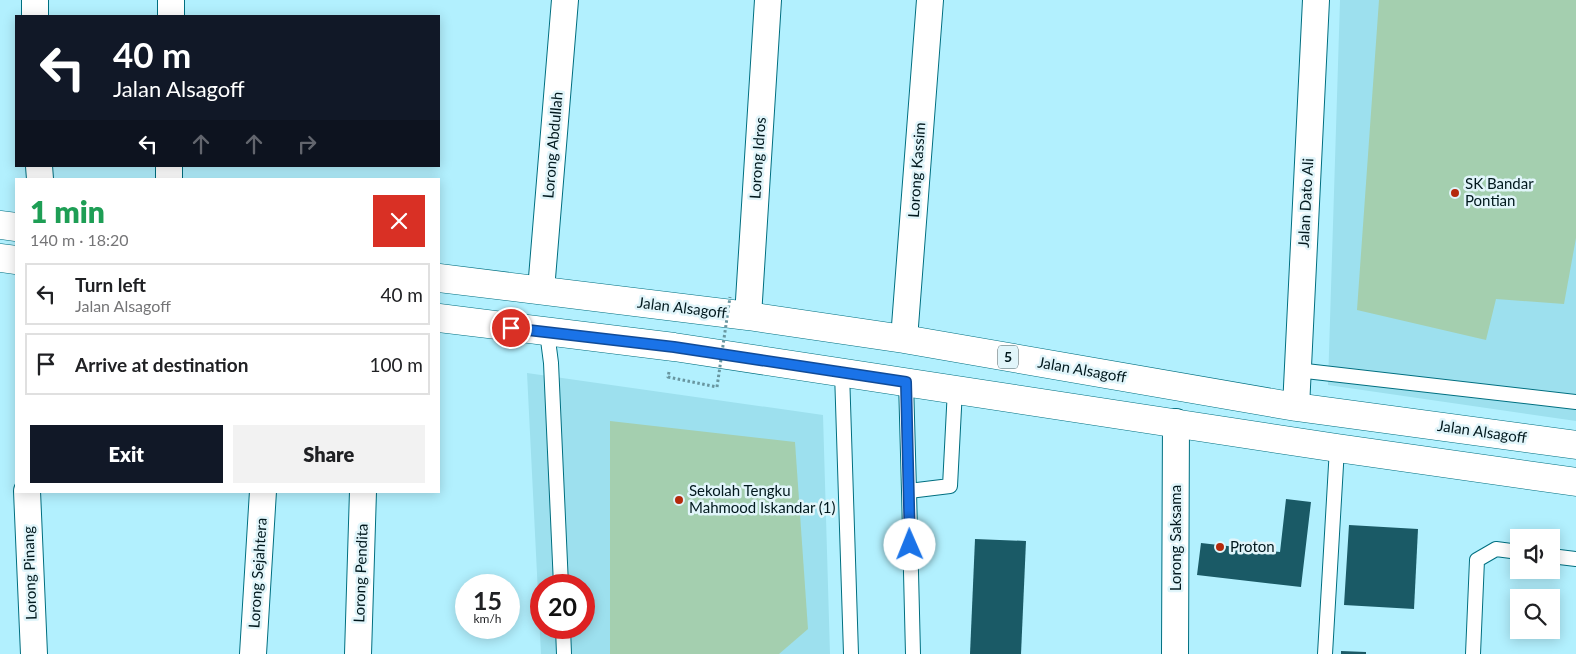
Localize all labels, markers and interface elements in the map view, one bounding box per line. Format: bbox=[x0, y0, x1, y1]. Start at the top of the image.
text: 40 m bbox=[113, 33, 191, 75]
icon: left bbox=[30, 35, 95, 100]
text: Jalan Alsagoff bbox=[113, 75, 245, 102]
street label: Lorong Abdullah bbox=[538, 91, 566, 199]
street label: Lorong Idros bbox=[745, 116, 769, 199]
street label: Lorong Kassim bbox=[904, 122, 928, 218]
icon: left bbox=[134, 130, 162, 158]
icon: ahead bbox=[187, 130, 215, 158]
icon: ahead bbox=[240, 130, 268, 158]
icon: right bbox=[293, 130, 321, 158]
street label: Jalan Dato Ali bbox=[1294, 158, 1316, 248]
place label: SK Bandar Pontian bbox=[1465, 174, 1534, 209]
marker: SK Bandar Pontian bbox=[1449, 187, 1461, 199]
text: 1 min bbox=[30, 193, 105, 229]
button: close bbox=[373, 195, 425, 247]
text: 140 m · 18:20 bbox=[30, 230, 129, 249]
text: Turn left bbox=[75, 273, 146, 296]
icon: left bbox=[32, 280, 60, 308]
text: 40 m bbox=[380, 283, 423, 306]
street label: Jalan Alsagoff bbox=[636, 293, 728, 321]
text: Jalan Alsagoff bbox=[75, 296, 171, 315]
pin bbox=[490, 307, 532, 349]
icon: arrive bbox=[497, 314, 525, 342]
road number: 5 bbox=[998, 346, 1018, 368]
icon: arrive bbox=[32, 350, 60, 378]
street label: Jalan Alsagoff bbox=[1036, 352, 1128, 386]
text: Arrive at destination bbox=[75, 353, 248, 376]
text: 100 m bbox=[369, 353, 423, 376]
street label: Jalan Alsagoff bbox=[1436, 416, 1528, 446]
button: Exit bbox=[30, 425, 223, 483]
button: Share bbox=[233, 425, 425, 483]
place label: Sekolah Tengku Mahmood Iskandar (1) bbox=[689, 481, 836, 516]
street label: Lorong Saksama bbox=[1166, 485, 1184, 591]
marker: Sekolah Tengku Mahmood Iskandar (1) bbox=[673, 494, 685, 506]
street label: Lorong Sejahtera bbox=[244, 517, 270, 629]
position arrow bbox=[883, 518, 935, 570]
street label: Lorong Pendita bbox=[349, 523, 371, 623]
street label: Lorong Pinang bbox=[18, 526, 40, 620]
map controls bbox=[1510, 529, 1560, 639]
button: sound bbox=[1510, 529, 1560, 579]
place label: Proton bbox=[1230, 537, 1275, 555]
marker: Proton bbox=[1214, 541, 1226, 553]
speed limit sign: 20 bbox=[530, 574, 595, 639]
text: 15 bbox=[473, 585, 502, 615]
button: search bbox=[1510, 589, 1560, 639]
text: km/h bbox=[473, 611, 502, 626]

